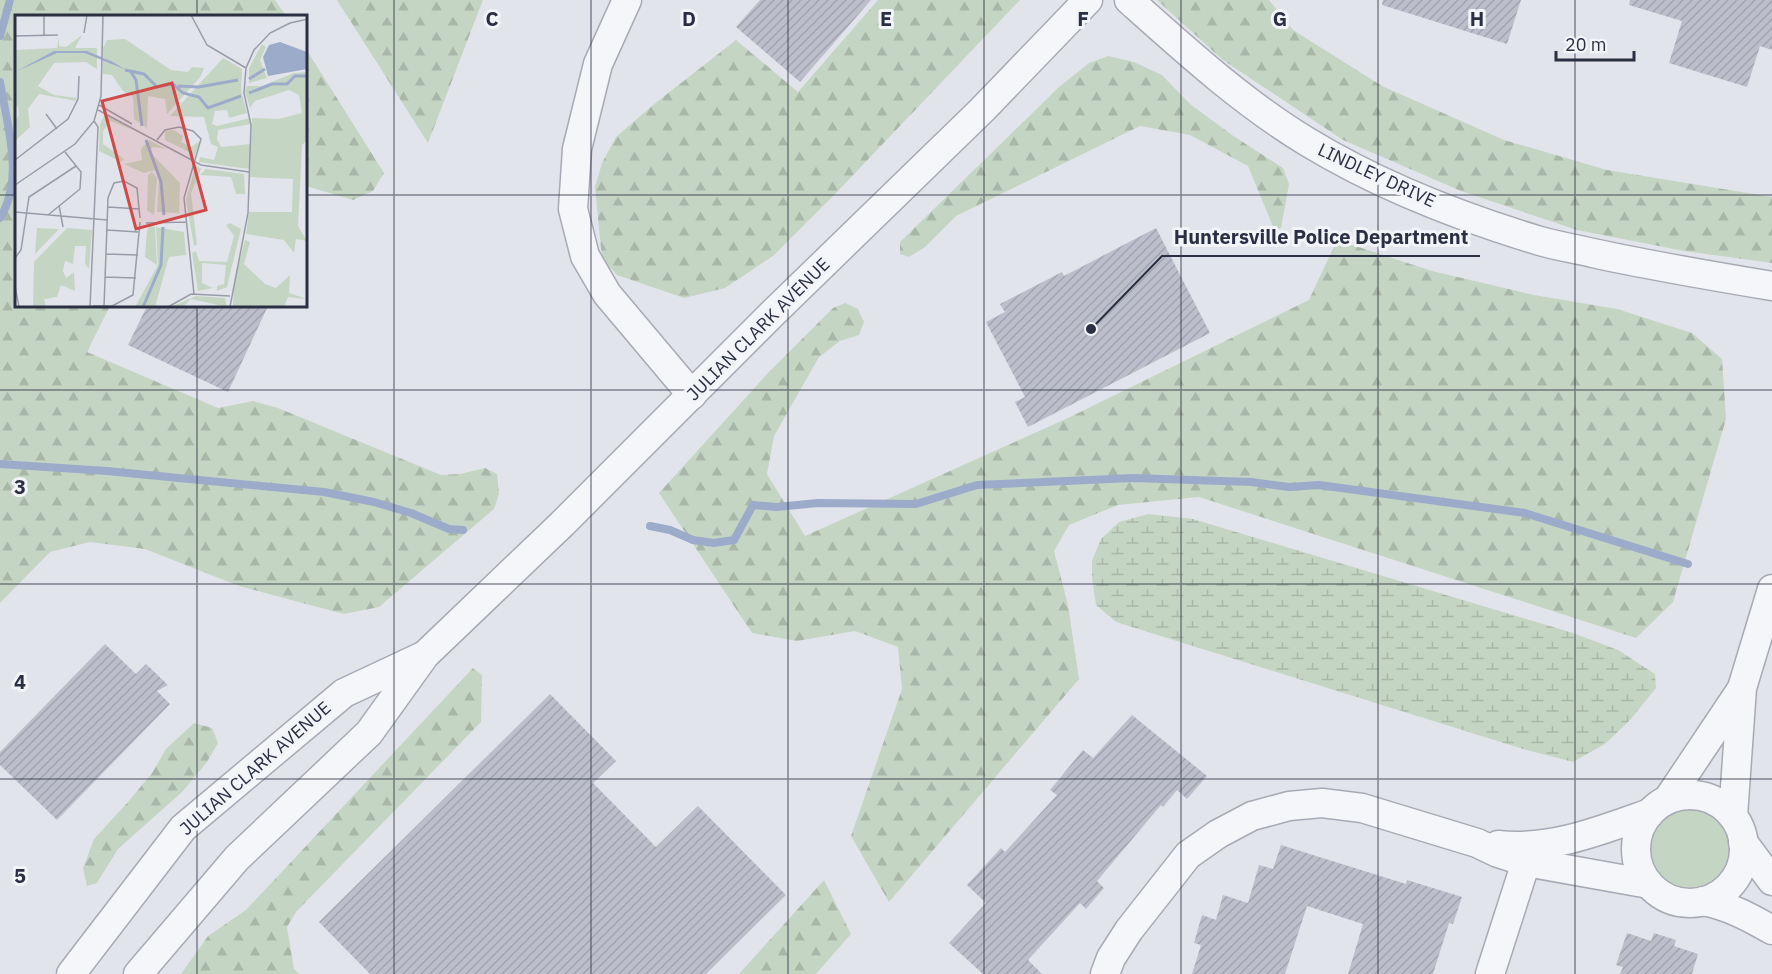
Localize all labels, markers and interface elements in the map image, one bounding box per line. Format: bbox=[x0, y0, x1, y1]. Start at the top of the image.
text: C bbox=[485, 5, 499, 32]
text: D bbox=[682, 5, 696, 32]
text: E bbox=[880, 5, 892, 32]
text: F bbox=[1077, 5, 1089, 32]
text: G bbox=[1273, 5, 1287, 32]
text: H bbox=[1470, 5, 1484, 32]
inset map bbox=[15, 15, 308, 308]
scale bar bbox=[1556, 24, 1634, 62]
text: 20 m bbox=[1565, 33, 1607, 56]
street label: LINDLEY DRIVE bbox=[1314, 138, 1440, 212]
callout: Huntersville Police Department bbox=[1162, 218, 1480, 256]
text: Huntersville Police Department bbox=[1174, 223, 1468, 250]
street label: JULIAN CLARK AVENUE bbox=[682, 253, 834, 405]
text: 3 bbox=[14, 473, 26, 500]
text: 4 bbox=[14, 668, 26, 695]
street label: JULIAN CLARK AVENUE bbox=[175, 696, 335, 840]
text: 5 bbox=[14, 862, 26, 889]

